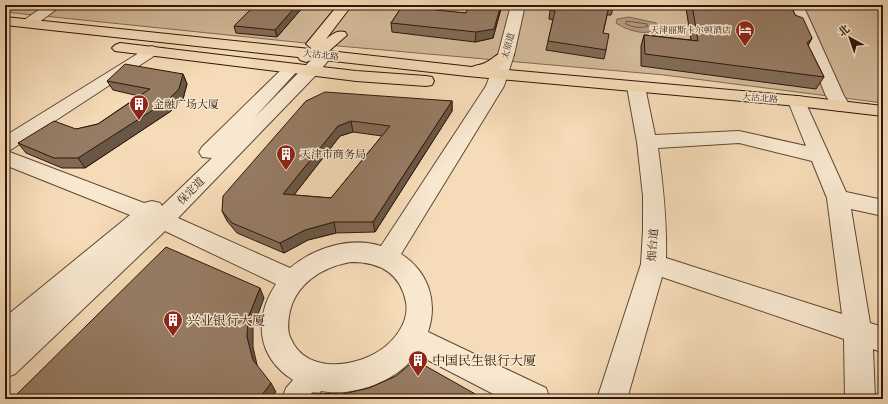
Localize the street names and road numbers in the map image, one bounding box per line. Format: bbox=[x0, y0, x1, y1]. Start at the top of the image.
street label: 太原道 bbox=[500, 32, 516, 60]
street label: 大沽北路 bbox=[303, 48, 339, 62]
street label: 大沽北路 bbox=[742, 91, 778, 105]
street label: 保定道 bbox=[175, 175, 207, 207]
street label: 烟台道 bbox=[645, 228, 661, 262]

